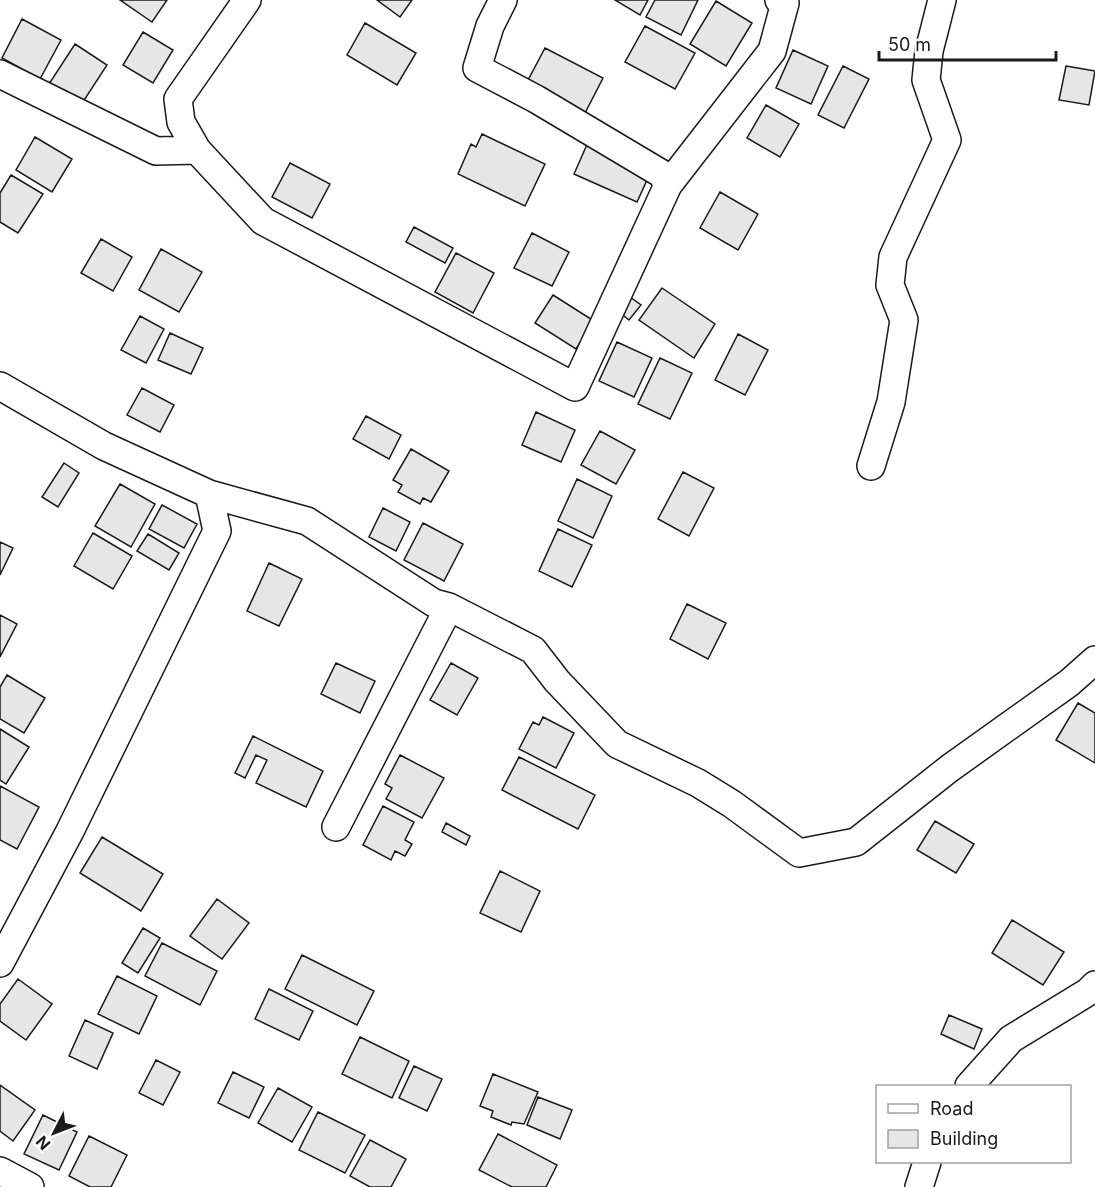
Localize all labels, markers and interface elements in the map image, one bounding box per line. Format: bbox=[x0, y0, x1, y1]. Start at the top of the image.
scale bar bbox=[879, 24, 1056, 62]
text: 50 m bbox=[888, 34, 931, 55]
legend bbox=[876, 1085, 1071, 1163]
text: Road bbox=[930, 1098, 973, 1119]
north arrow bbox=[24, 1103, 84, 1163]
text: Building bbox=[930, 1128, 998, 1149]
text: N bbox=[31, 1132, 54, 1154]

